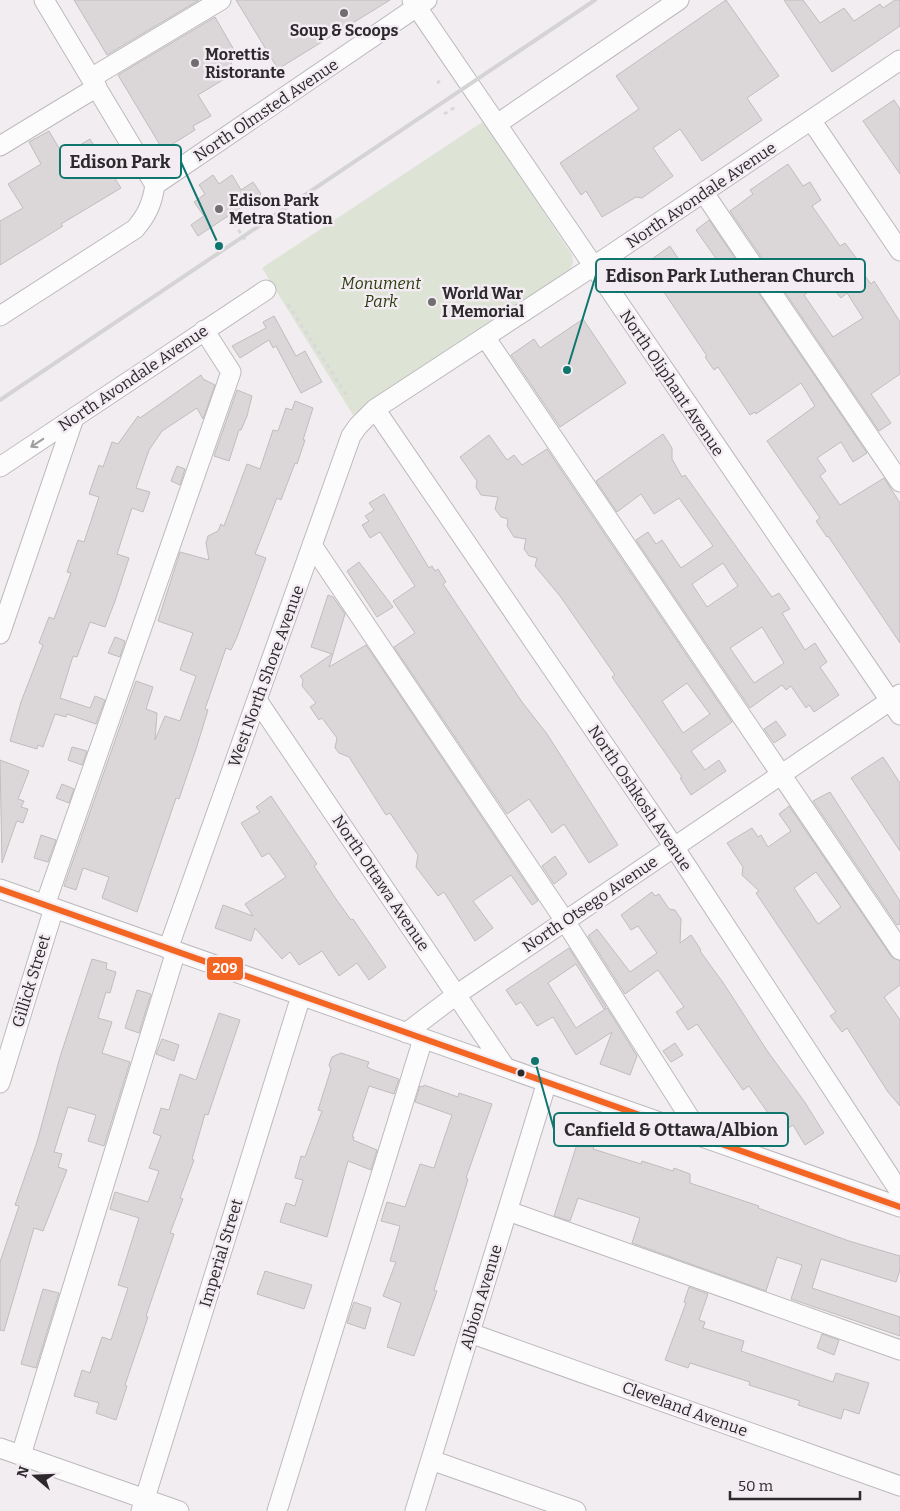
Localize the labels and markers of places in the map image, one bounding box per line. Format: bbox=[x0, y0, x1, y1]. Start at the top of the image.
marker: Soup & Scoops bbox=[338, 7, 350, 19]
place label: Soup & Scoops bbox=[290, 21, 398, 40]
place label: Morettis Ristorante bbox=[205, 45, 285, 82]
marker: Morettis Ristorante bbox=[189, 57, 201, 69]
callout: Edison Park bbox=[60, 145, 181, 178]
place label: Edison Park Metra Station bbox=[229, 191, 333, 228]
marker: Edison Park Metra Station bbox=[213, 203, 225, 215]
callout: Edison Park Lutheran Church bbox=[596, 259, 865, 292]
place label: World War I Memorial bbox=[442, 284, 524, 321]
marker: World War I Memorial bbox=[426, 296, 438, 308]
unlabelled marker bbox=[516, 1068, 526, 1078]
callout: Canfield & Ottawa/Albion bbox=[554, 1113, 788, 1146]

